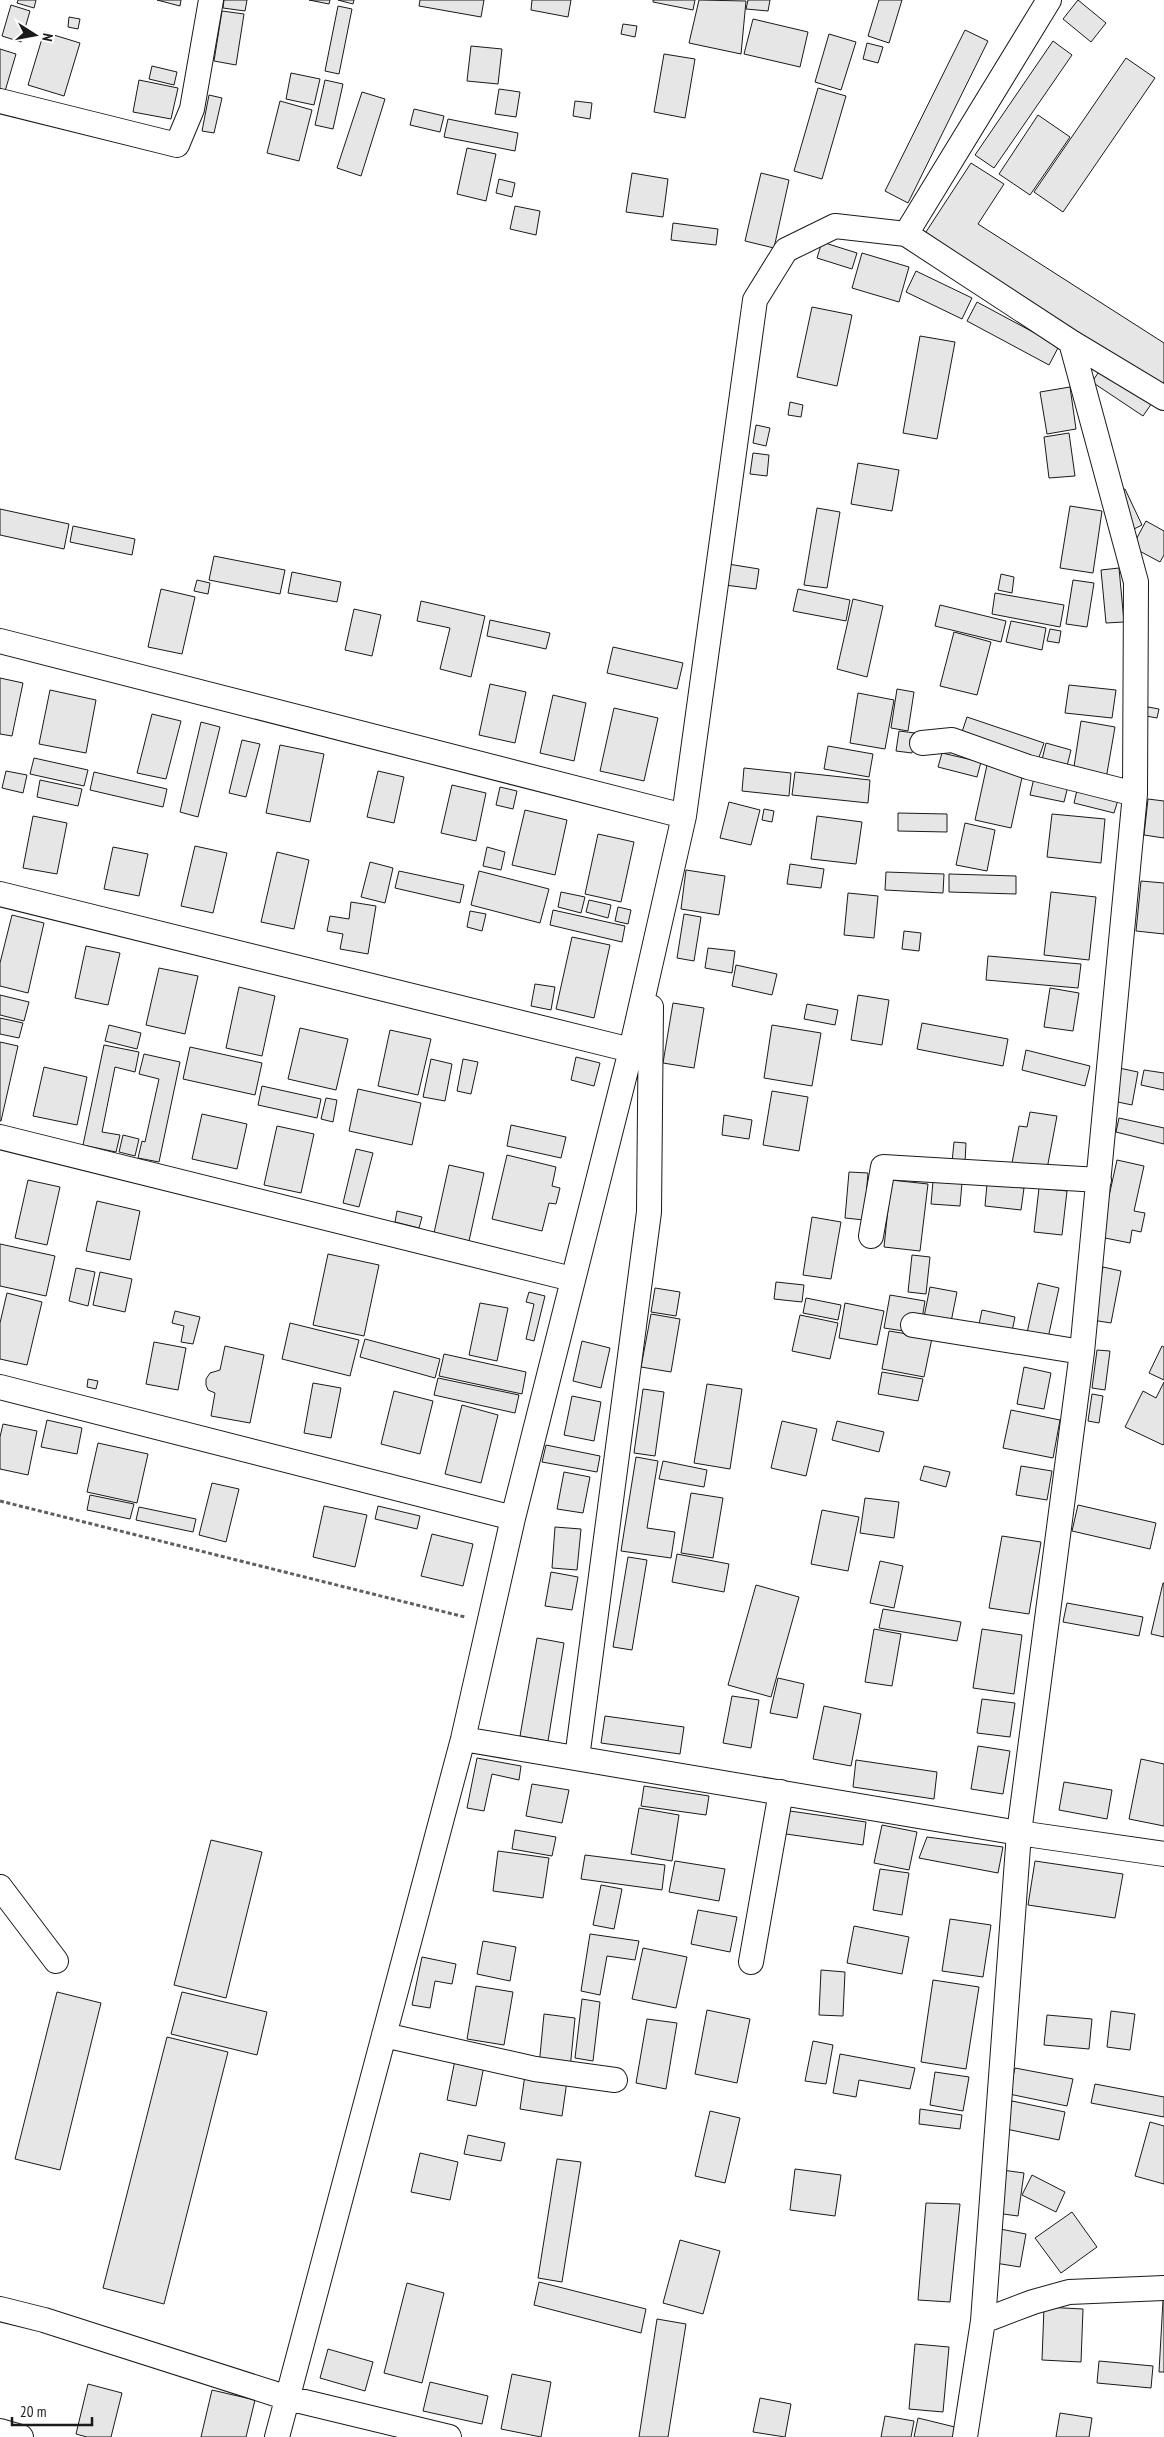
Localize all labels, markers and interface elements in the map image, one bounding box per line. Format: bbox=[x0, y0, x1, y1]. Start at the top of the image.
north arrow bbox=[10, 10, 60, 60]
text: N bbox=[38, 32, 57, 43]
scale bar bbox=[12, 2394, 92, 2426]
text: 20 m bbox=[20, 2402, 46, 2421]

